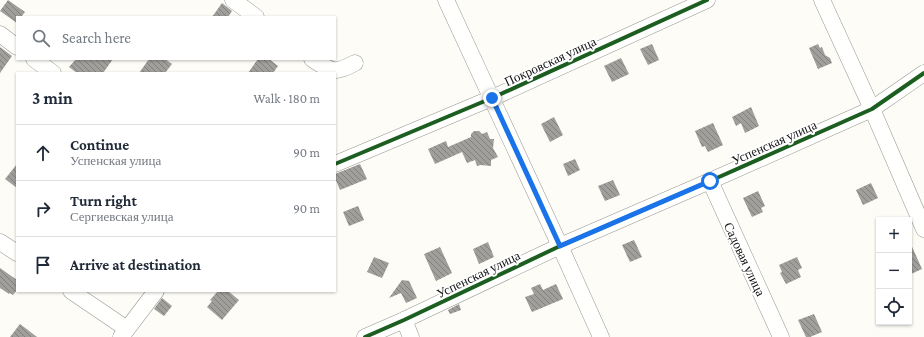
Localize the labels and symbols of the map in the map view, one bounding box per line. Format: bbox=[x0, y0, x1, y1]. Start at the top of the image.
street label: Покровская улица bbox=[502, 34, 599, 89]
route end bbox=[483, 89, 501, 107]
street label: Успенская улица bbox=[729, 117, 819, 168]
route start bbox=[701, 172, 719, 190]
street label: Садовая улица bbox=[721, 220, 768, 299]
street label: Успенская улица bbox=[434, 248, 523, 301]

